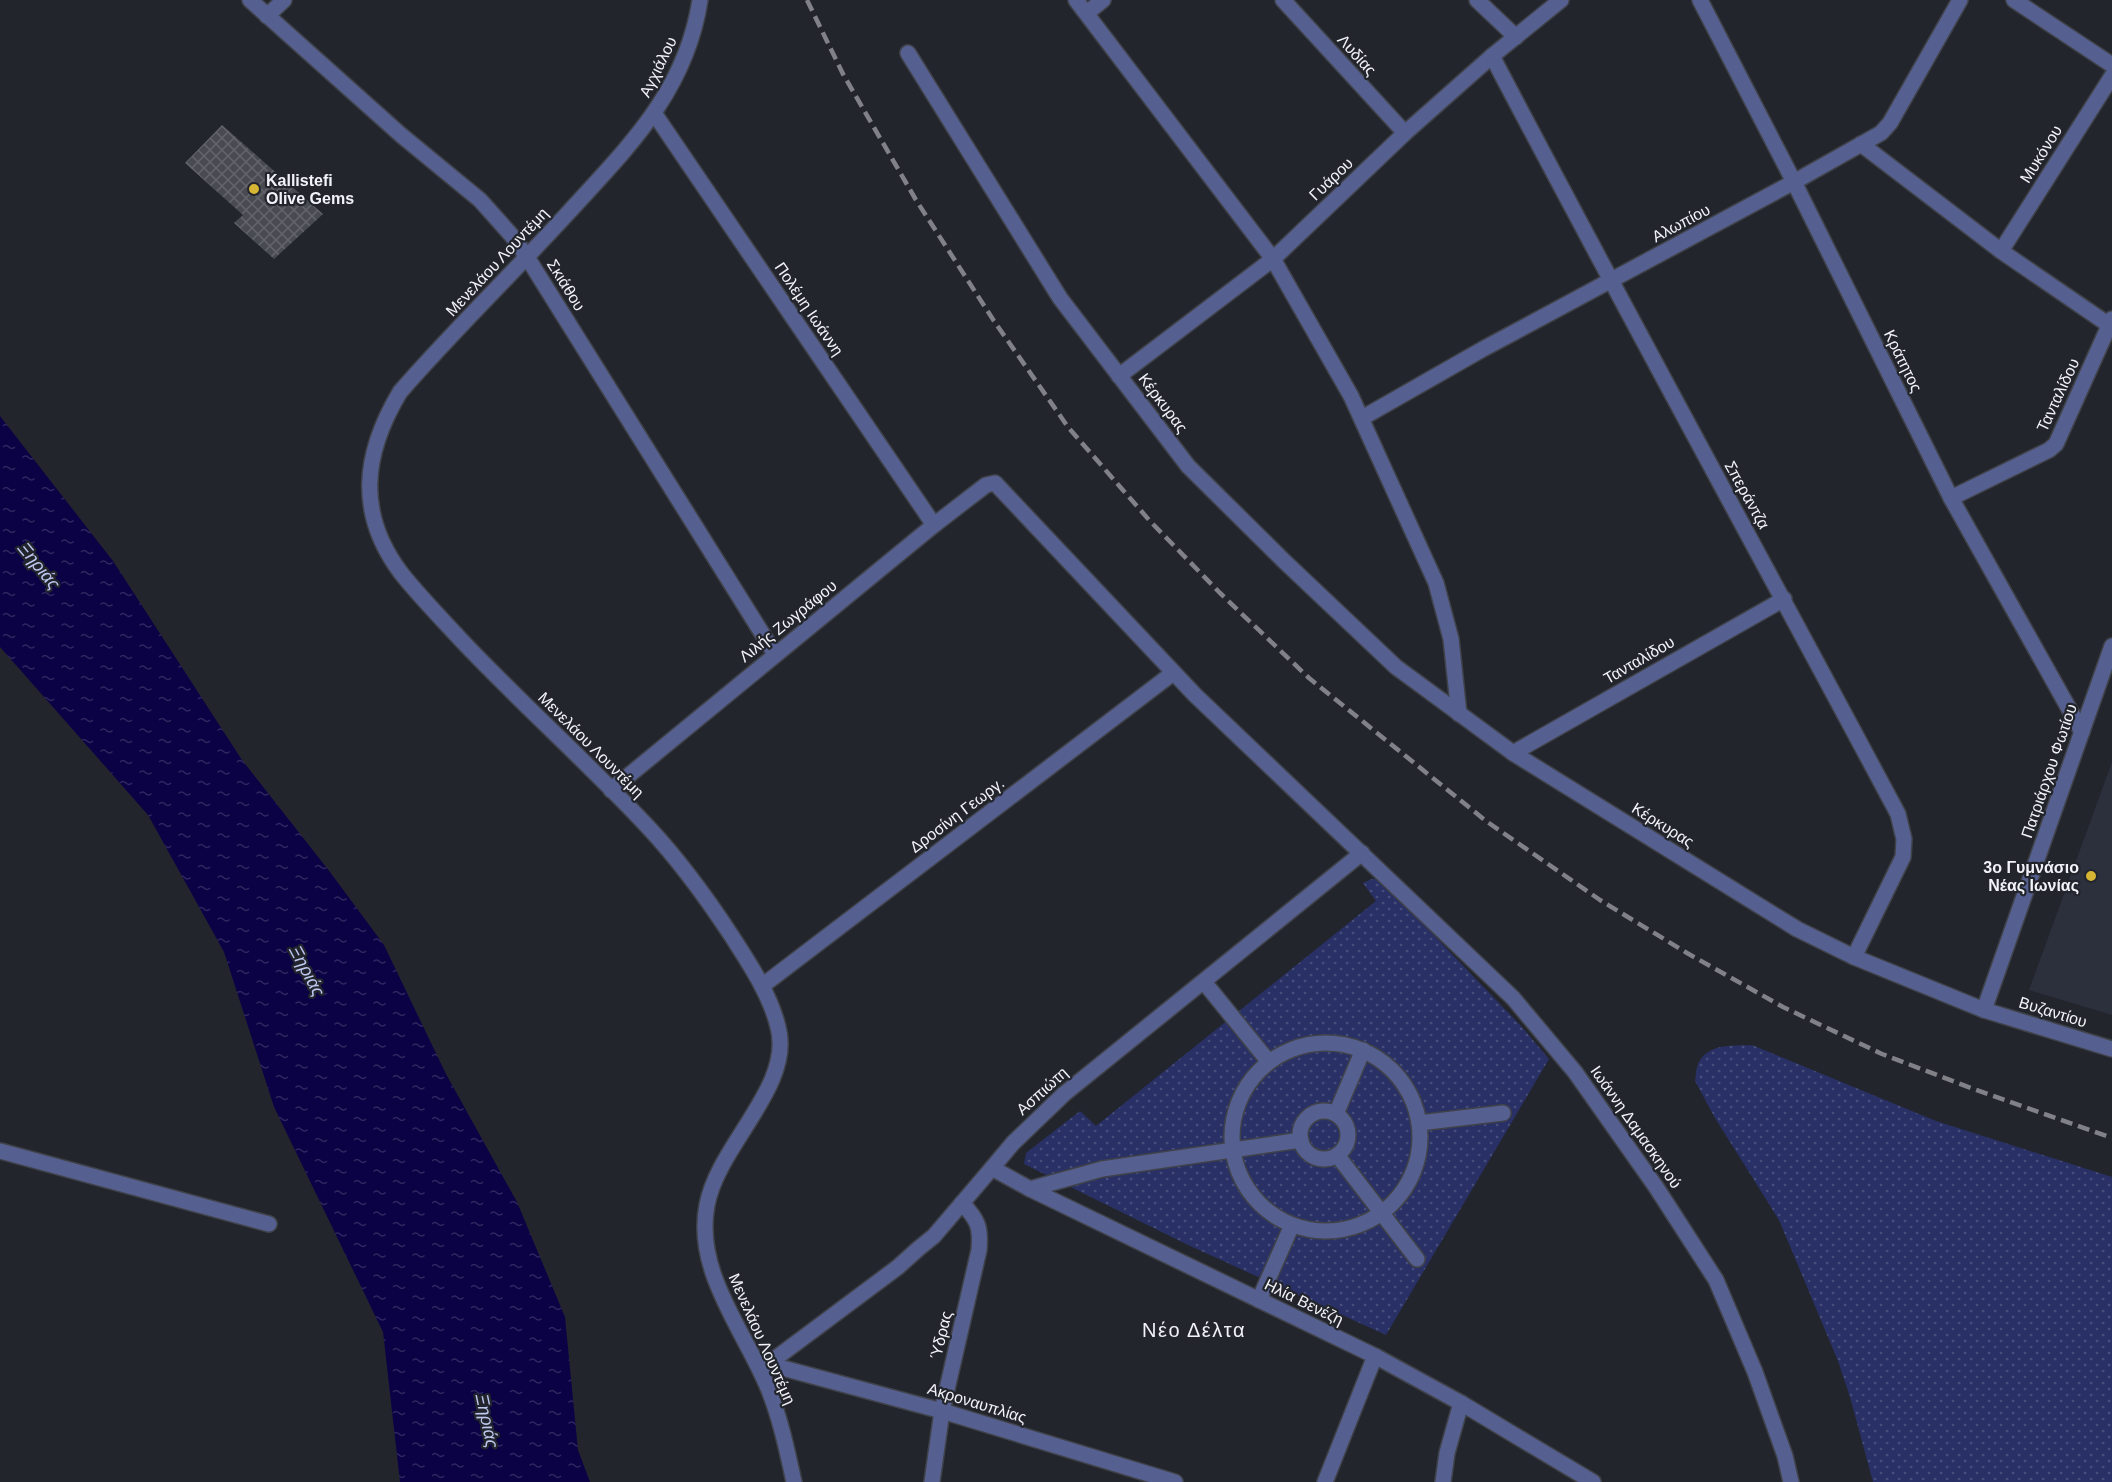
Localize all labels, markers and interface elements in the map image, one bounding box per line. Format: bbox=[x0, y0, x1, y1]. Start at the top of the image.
street label: Λυδίας bbox=[1334, 31, 1380, 79]
street label: Αγχιάλου bbox=[636, 34, 680, 100]
street label: Μυκόνου bbox=[2017, 122, 2065, 186]
street label: Γυάρου bbox=[1306, 154, 1356, 204]
place label: Kallistefi Olive Gems bbox=[266, 172, 354, 207]
marker: Kallistefi Olive Gems bbox=[247, 182, 261, 196]
street label: Αλωπίου bbox=[1649, 201, 1713, 245]
street label: Μενελάου Λουντέμη bbox=[442, 204, 552, 320]
street label: Σκιάθου bbox=[544, 256, 588, 314]
street label: Πολέμη Ιωάννη bbox=[771, 259, 847, 359]
street label: Κράτητος bbox=[1881, 327, 1925, 395]
street label: Τανταλίδου bbox=[2034, 356, 2082, 434]
street label: Κέρκυρας bbox=[1135, 370, 1191, 436]
street label: Σπεράντζα bbox=[1721, 458, 1773, 532]
water label: Ξηριάς bbox=[13, 538, 64, 594]
street label: Λιλής Ζωγράφου bbox=[736, 577, 840, 665]
street label: Τανταλίδου bbox=[1601, 633, 1677, 687]
street label: Μενελάου Λουντέμη bbox=[535, 689, 647, 801]
street label: Πατριάρχου Φωτίου bbox=[2018, 702, 2080, 840]
street label: Δροσίνη Γεωργ. bbox=[907, 774, 1007, 856]
street label: Κέρκυρας bbox=[1629, 799, 1697, 851]
place label: 3ο Γυμνάσιο Νέας Ιωνίας bbox=[1983, 859, 2079, 895]
marker: 3ο Γυμνάσιο Νέας Ιωνίας bbox=[2084, 869, 2098, 883]
water label: Ξηριάς bbox=[285, 941, 329, 1000]
street label: Βυζαντίου bbox=[2017, 994, 2089, 1031]
street label: Ιωάννη Δαμασκηνού bbox=[1587, 1063, 1685, 1191]
street label: Ασπιώτη bbox=[1013, 1064, 1071, 1118]
street label: Μενελάου Λουντέμη bbox=[725, 1271, 799, 1407]
street label: Ηλία Βενέζη bbox=[1261, 1276, 1346, 1329]
street label: Ύδρας bbox=[927, 1309, 955, 1361]
district label: Νέο Δέλτα bbox=[1142, 1319, 1246, 1341]
street label: Ακροναυπλίας bbox=[926, 1380, 1029, 1426]
water label: Ξηριάς bbox=[471, 1391, 503, 1450]

